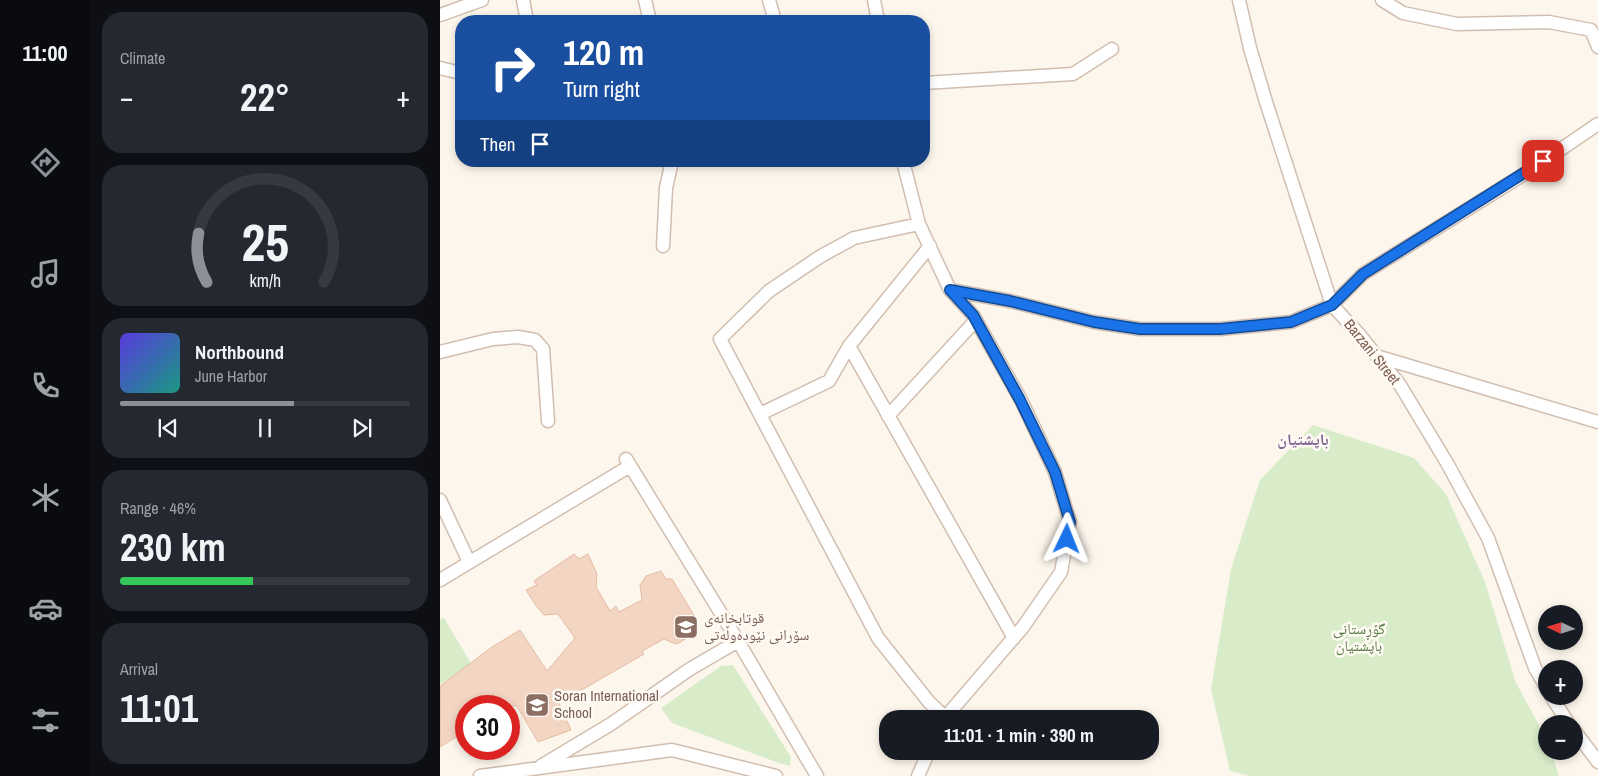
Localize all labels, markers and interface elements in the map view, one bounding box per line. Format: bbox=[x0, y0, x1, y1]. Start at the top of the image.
text: 120 m bbox=[563, 29, 644, 76]
icon: right bbox=[480, 35, 545, 100]
text: 11:00 bbox=[22, 38, 68, 68]
text: Climate bbox=[120, 47, 165, 69]
text: 22° bbox=[240, 72, 290, 123]
text: Turn right bbox=[563, 74, 640, 104]
text: − bbox=[120, 78, 133, 116]
text: + bbox=[397, 78, 410, 116]
icon: arrive bbox=[526, 130, 554, 158]
text: Then bbox=[480, 131, 516, 157]
pin bbox=[1522, 140, 1564, 182]
icon: directions bbox=[28, 145, 63, 180]
icon: arrive bbox=[1529, 147, 1557, 175]
text: 25 bbox=[241, 207, 289, 277]
icon: music bbox=[28, 256, 63, 291]
text: km/h bbox=[249, 269, 281, 293]
street label: Barzani Street bbox=[1339, 315, 1406, 389]
text: Northbound bbox=[195, 339, 284, 365]
text: June Harbor bbox=[195, 365, 267, 387]
icon: phone bbox=[28, 368, 63, 403]
icon: previous bbox=[154, 414, 182, 442]
icon: pause bbox=[251, 414, 279, 442]
icon: next bbox=[348, 414, 376, 442]
district label: باپشتیان bbox=[1277, 428, 1329, 450]
icon: climate bbox=[28, 480, 63, 515]
text: Range · 46% bbox=[120, 497, 196, 519]
position arrow bbox=[1040, 512, 1092, 564]
text: 230 km bbox=[120, 522, 226, 573]
icon: car bbox=[28, 591, 63, 626]
north arrow bbox=[1538, 605, 1582, 650]
map controls bbox=[1538, 605, 1583, 760]
place label: قوتابخانەی سۆرانی نێودەوڵەتی bbox=[704, 607, 810, 645]
school or university icon: قوتابخانەی سۆرانی نێودەوڵەتی bbox=[673, 614, 699, 640]
park label: گۆڕستانی باپشتیان bbox=[1333, 618, 1386, 656]
text: Arrival bbox=[120, 658, 158, 680]
button: + bbox=[1538, 660, 1583, 705]
text: 11:01 bbox=[120, 683, 198, 734]
place label: Soran International School bbox=[554, 685, 659, 723]
school or university icon: Soran International School bbox=[524, 692, 550, 718]
speed limit sign: 30 bbox=[455, 695, 520, 760]
icon: filters bbox=[28, 703, 63, 738]
button: − bbox=[1538, 715, 1583, 760]
text: 11:01 · 1 min · 390 m bbox=[944, 722, 1094, 748]

